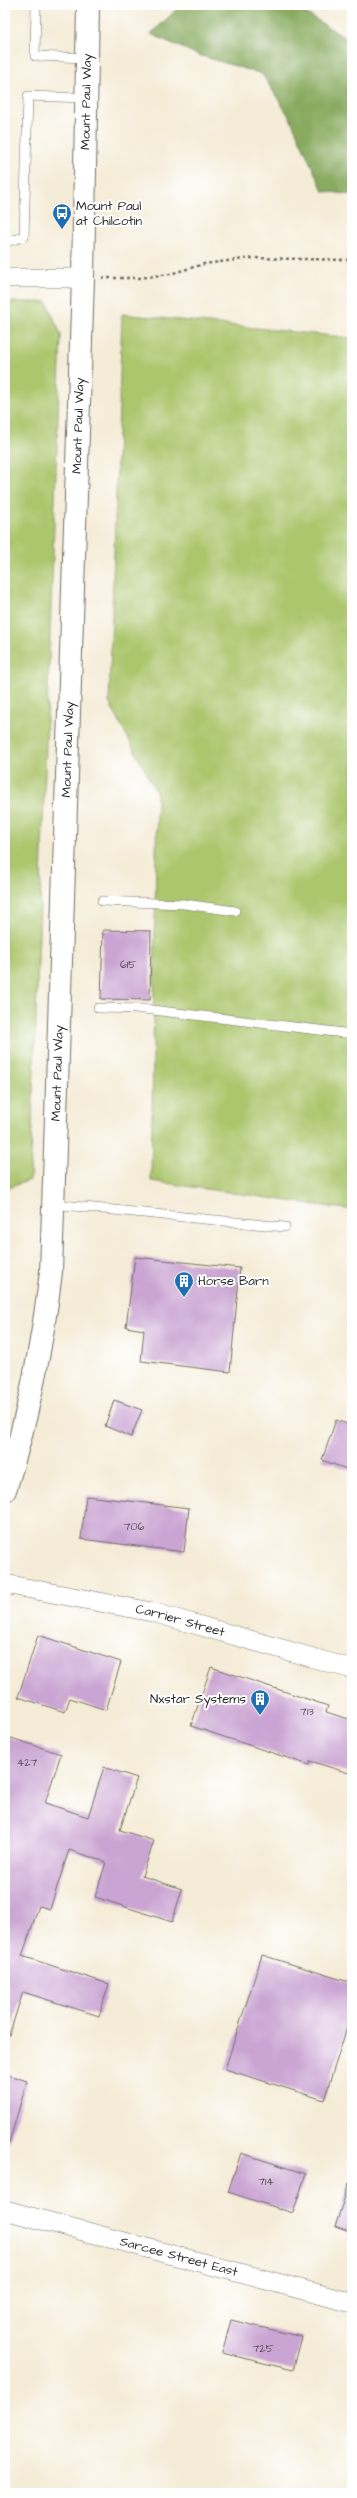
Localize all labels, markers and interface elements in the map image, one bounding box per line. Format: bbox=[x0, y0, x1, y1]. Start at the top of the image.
street label: Mount Paul Way bbox=[76, 53, 97, 150]
place label: Mount Paul at Chilcotin bbox=[76, 197, 142, 230]
bus stop icon: Mount Paul at Chilcotin bbox=[51, 202, 73, 230]
street label: Mount Paul Way bbox=[68, 377, 90, 474]
street label: Mount Paul Way bbox=[57, 701, 79, 798]
house number: 615 bbox=[120, 957, 136, 972]
street label: Mount Paul Way bbox=[47, 1025, 69, 1122]
building icon: Horse Barn bbox=[173, 1270, 195, 1298]
place label: Horse Barn bbox=[198, 1272, 269, 1290]
house number: 706 bbox=[124, 1519, 144, 1534]
street label: Carrier Street bbox=[134, 1600, 228, 1641]
building icon: Nxstar Systems bbox=[249, 1688, 271, 1716]
place label: Nxstar Systems bbox=[150, 1690, 246, 1709]
house number: 713 bbox=[300, 1704, 314, 1719]
house number: 427 bbox=[17, 1755, 38, 1770]
house number: 714 bbox=[258, 2174, 274, 2189]
street label: Sarcee Street East bbox=[118, 2232, 240, 2281]
house number: 725 bbox=[253, 2341, 274, 2356]

